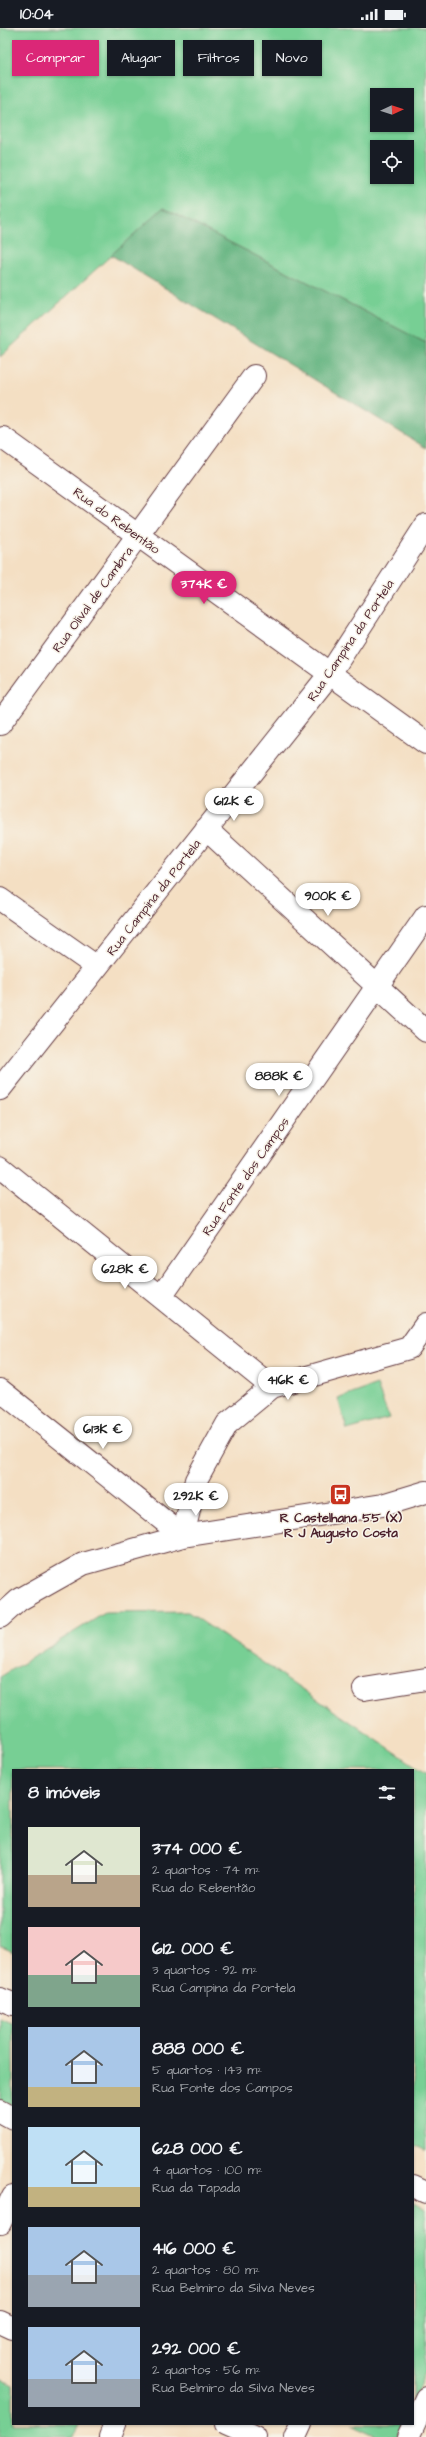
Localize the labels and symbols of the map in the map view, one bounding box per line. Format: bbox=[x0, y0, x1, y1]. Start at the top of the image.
north arrow bbox=[370, 88, 414, 132]
street label: Rua do Rebentão bbox=[69, 483, 164, 559]
street label: Rua Olival de Cambra bbox=[48, 543, 138, 656]
pin: 374K € bbox=[171, 571, 237, 605]
street label: Rua Campina da Portela bbox=[303, 576, 399, 705]
pin: 612K € bbox=[201, 788, 267, 822]
street label: Rua Campina da Portela bbox=[103, 835, 205, 960]
pin: 900K € bbox=[295, 883, 361, 917]
pin: 888K € bbox=[246, 1063, 312, 1097]
street label: Rua Fonte dos Campos bbox=[198, 1113, 294, 1239]
pin: 628K € bbox=[92, 1256, 158, 1290]
pin: 416K € bbox=[255, 1367, 321, 1401]
pin: 613K € bbox=[70, 1416, 136, 1450]
bus stop icon: R Castelhana 55 (X) R J Augusto Costa bbox=[328, 1482, 354, 1508]
pin: 292K € bbox=[163, 1483, 229, 1517]
place label: R Castelhana 55 (X) R J Augusto Costa bbox=[280, 1509, 403, 1544]

